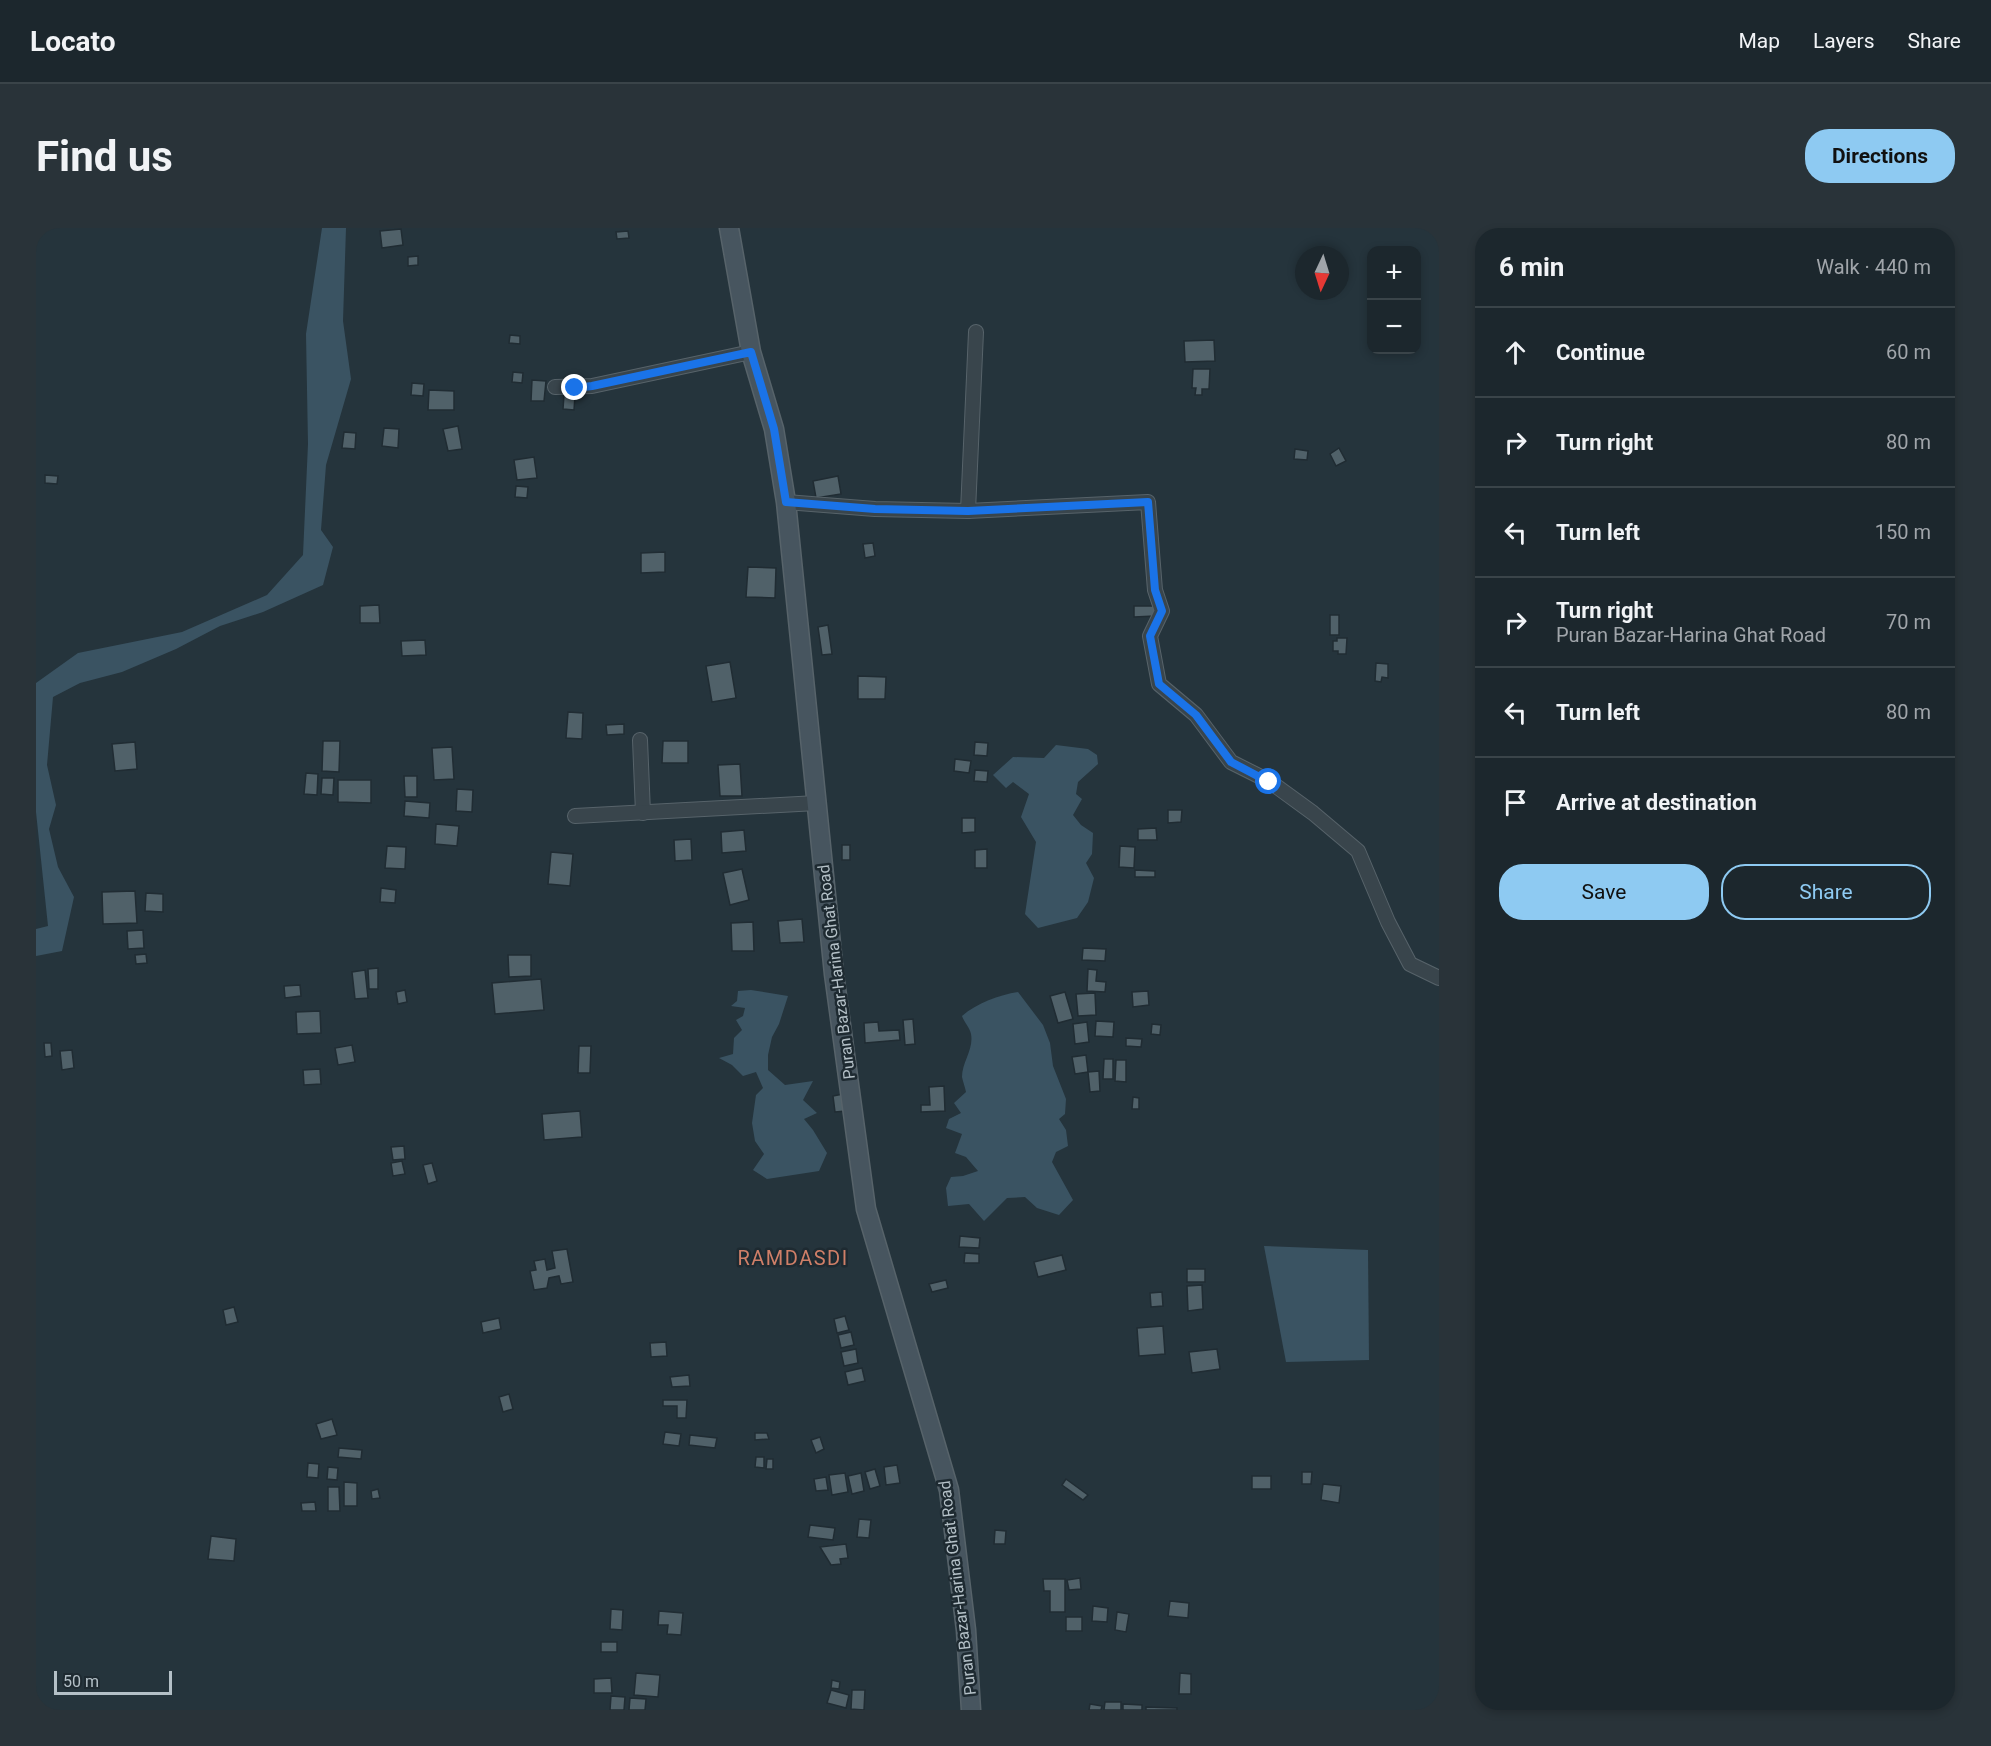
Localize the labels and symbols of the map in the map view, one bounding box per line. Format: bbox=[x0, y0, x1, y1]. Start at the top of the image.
north arrow bbox=[1295, 246, 1349, 300]
route end bbox=[561, 374, 587, 400]
route start bbox=[1255, 768, 1281, 794]
street label: Puran Bazar-Harina Ghat Road bbox=[814, 864, 859, 1080]
district label: RAMDASDI bbox=[737, 1246, 849, 1270]
street label: Puran Bazar-Harina Ghat Road bbox=[935, 1480, 980, 1696]
scale bar bbox=[54, 1668, 172, 1696]

